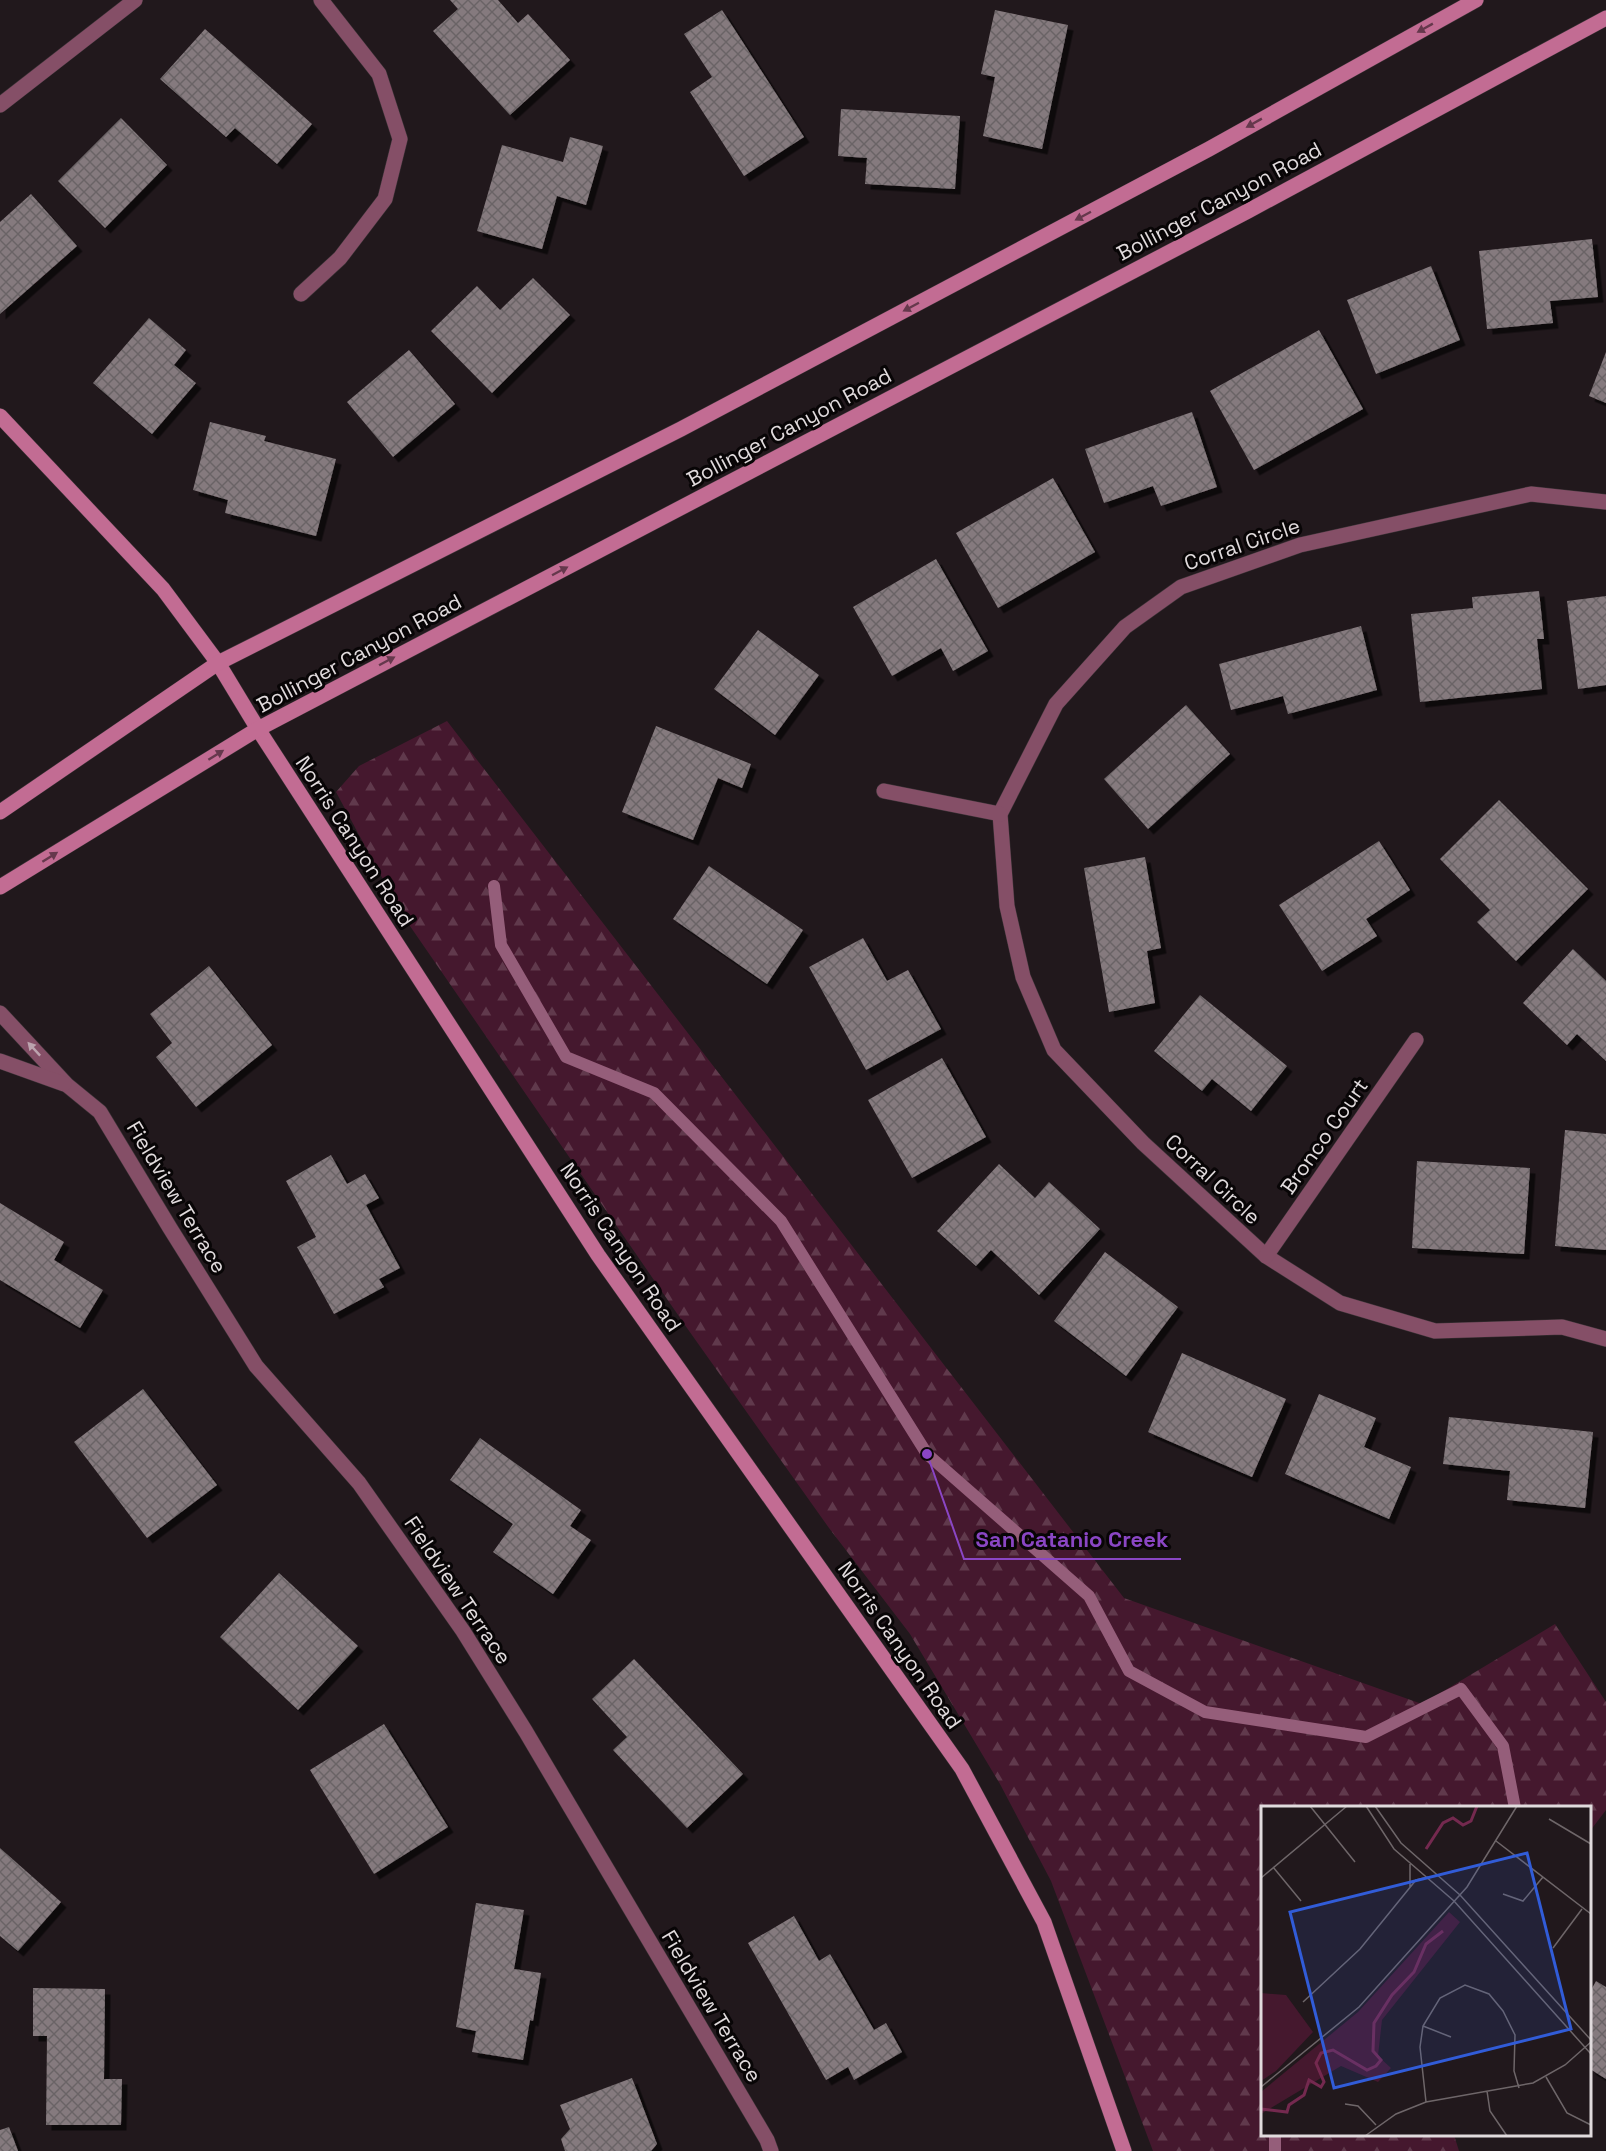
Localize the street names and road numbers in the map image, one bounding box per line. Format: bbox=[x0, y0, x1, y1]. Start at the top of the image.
street label: Bollinger Canyon Road bbox=[1112, 135, 1326, 267]
street label: Bollinger Canyon Road bbox=[682, 361, 896, 493]
street label: Corral Circle bbox=[1180, 512, 1304, 576]
street label: Bollinger Canyon Road bbox=[252, 587, 466, 719]
street label: Norris Canyon Road bbox=[290, 751, 420, 931]
street label: Bronco Court bbox=[1274, 1073, 1374, 1199]
street label: Fieldview Terrace bbox=[121, 1116, 233, 1278]
street label: Corral Circle bbox=[1160, 1128, 1266, 1230]
street label: Norris Canyon Road bbox=[554, 1157, 688, 1337]
street label: Fieldview Terrace bbox=[398, 1511, 518, 1669]
street label: Norris Canyon Road bbox=[832, 1556, 968, 1734]
street label: Fieldview Terrace bbox=[656, 1925, 768, 2087]

